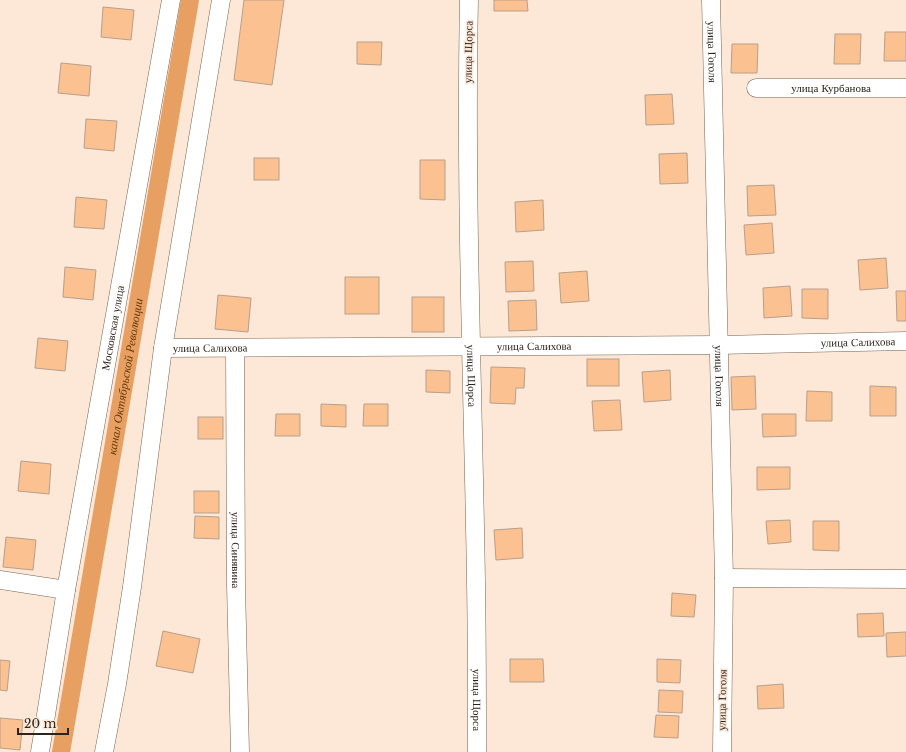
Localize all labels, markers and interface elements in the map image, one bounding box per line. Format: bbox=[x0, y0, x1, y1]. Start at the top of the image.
street label: улица Щорса bbox=[460, 21, 476, 83]
street label: улица Гоголя bbox=[704, 21, 720, 83]
street label: улица Курбанова bbox=[791, 81, 871, 95]
street label: Московская улица bbox=[98, 284, 127, 371]
water label: канал Октябрьской Революции bbox=[104, 297, 146, 456]
street label: улица Салихова bbox=[820, 334, 896, 350]
street label: улица Салихова bbox=[497, 339, 571, 353]
street label: улица Салихова bbox=[173, 341, 247, 355]
street label: улица Щорса bbox=[464, 345, 479, 407]
street label: улица Гоголя bbox=[712, 345, 727, 407]
street label: улица Синявина bbox=[229, 512, 243, 588]
street label: улица Щорса bbox=[470, 669, 484, 731]
street label: улица Гоголя bbox=[714, 669, 730, 731]
scale bar bbox=[18, 710, 68, 736]
text: 20 m bbox=[24, 716, 56, 731]

